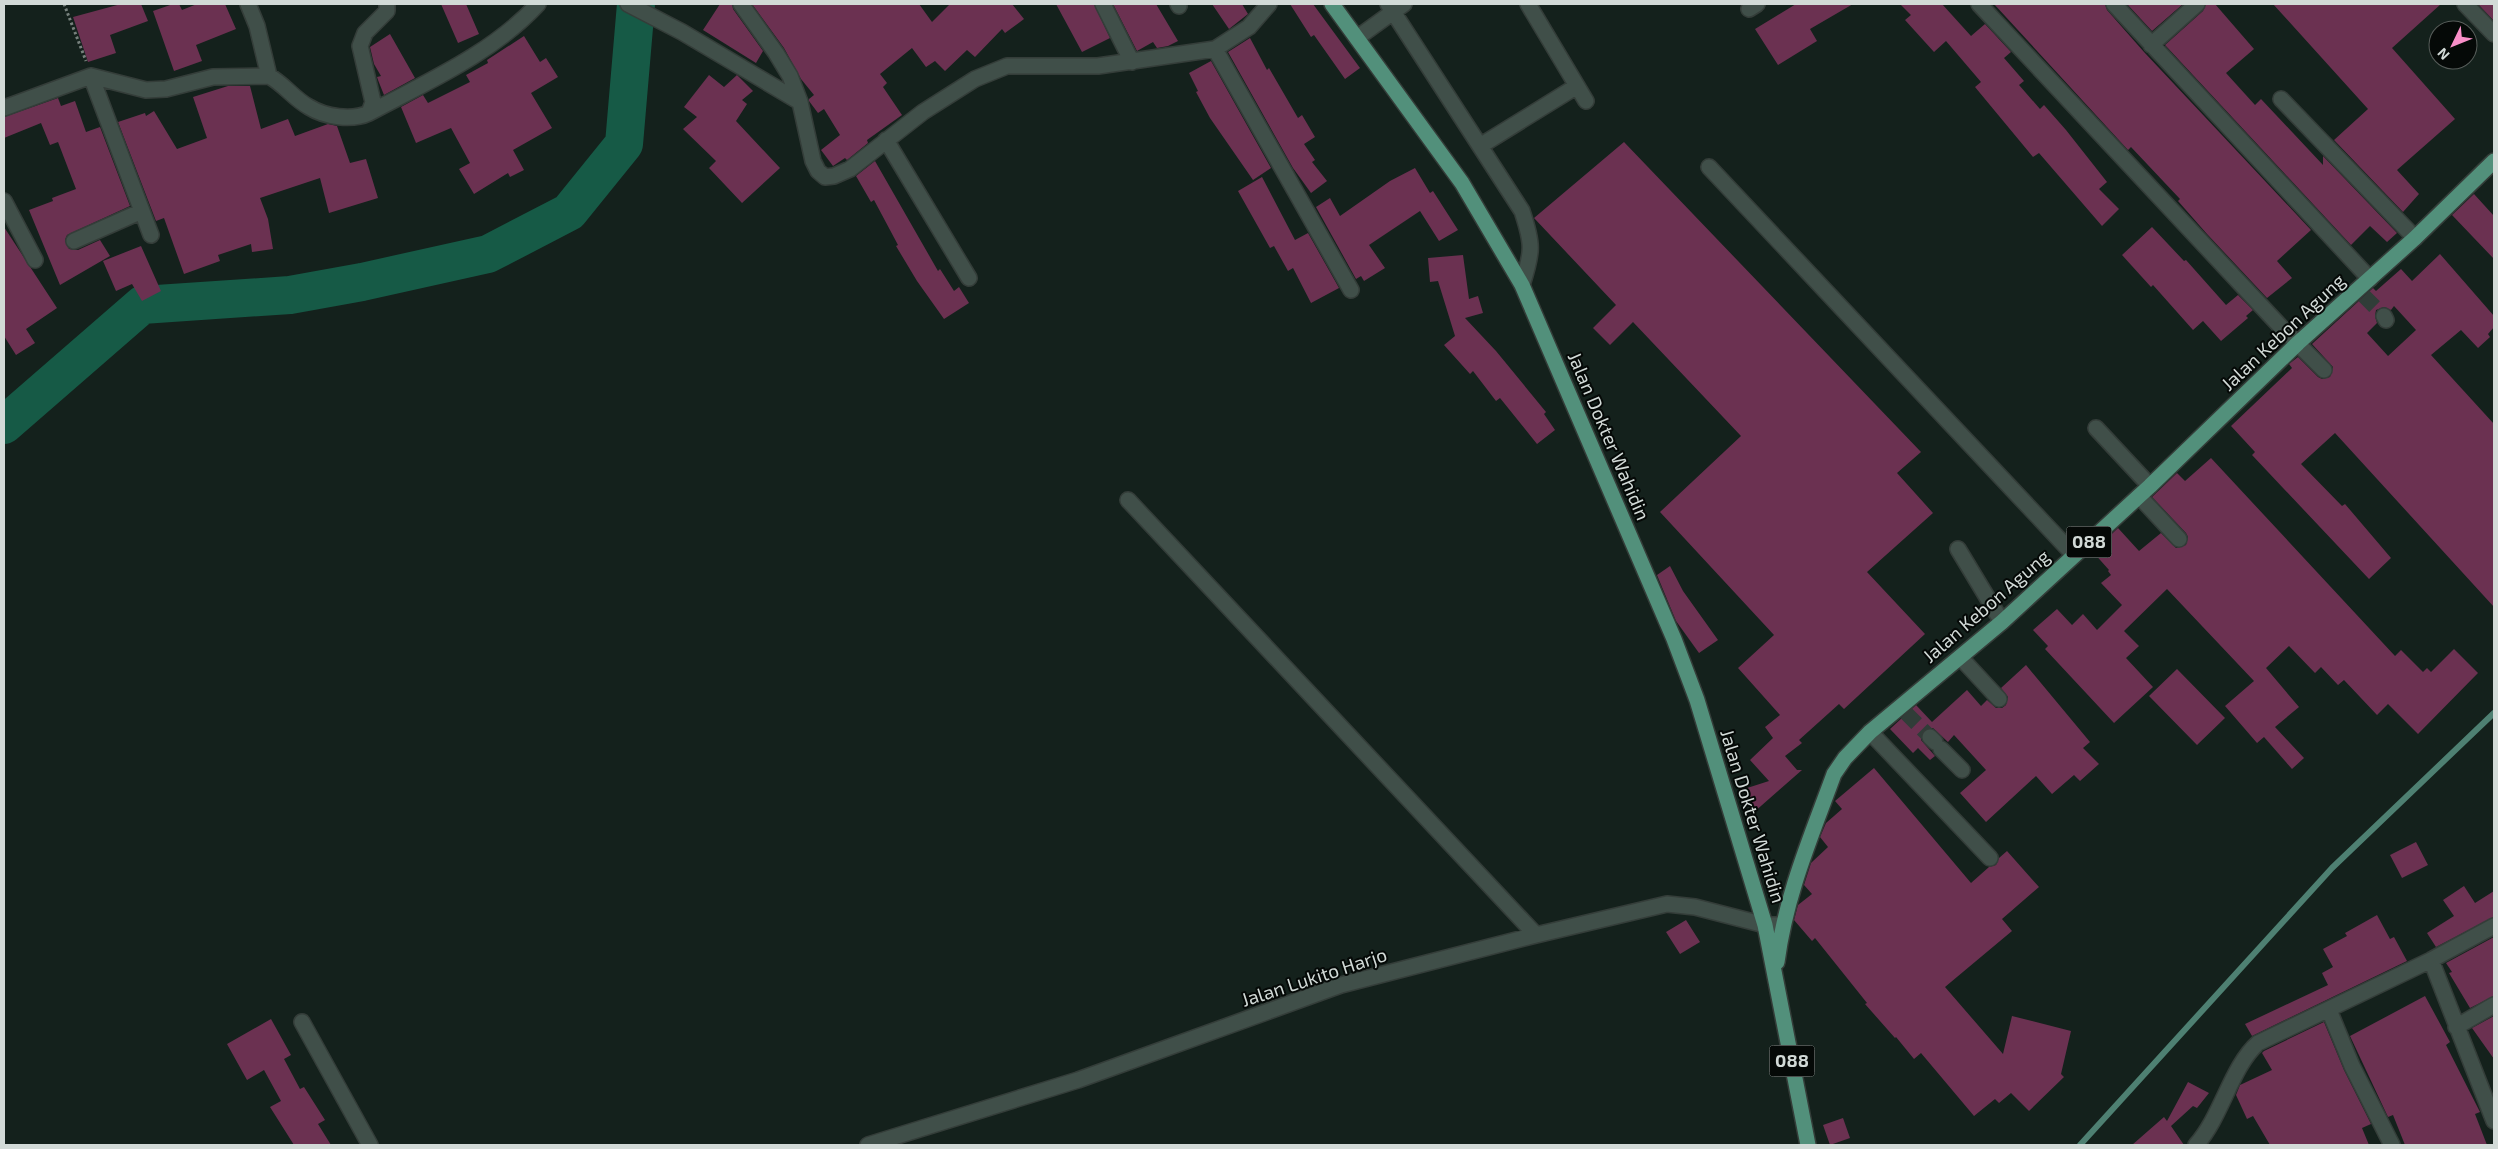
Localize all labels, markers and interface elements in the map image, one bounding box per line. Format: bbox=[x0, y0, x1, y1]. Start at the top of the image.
north arrow bbox=[2428, 20, 2478, 70]
text: N bbox=[2433, 45, 2453, 64]
street label: Jalan Kebon Agung bbox=[2216, 268, 2350, 395]
street label: Jalan Dokter Wahidin bbox=[1564, 348, 1655, 523]
road number: 088 bbox=[2066, 526, 2112, 558]
street label: Jalan Kebon Agung bbox=[1917, 544, 2054, 667]
street label: Jalan Dokter Wahidin bbox=[1716, 726, 1791, 906]
street label: Jalan Lukito Harjo bbox=[1238, 942, 1390, 1011]
road number: 088 bbox=[1770, 1046, 1814, 1076]

